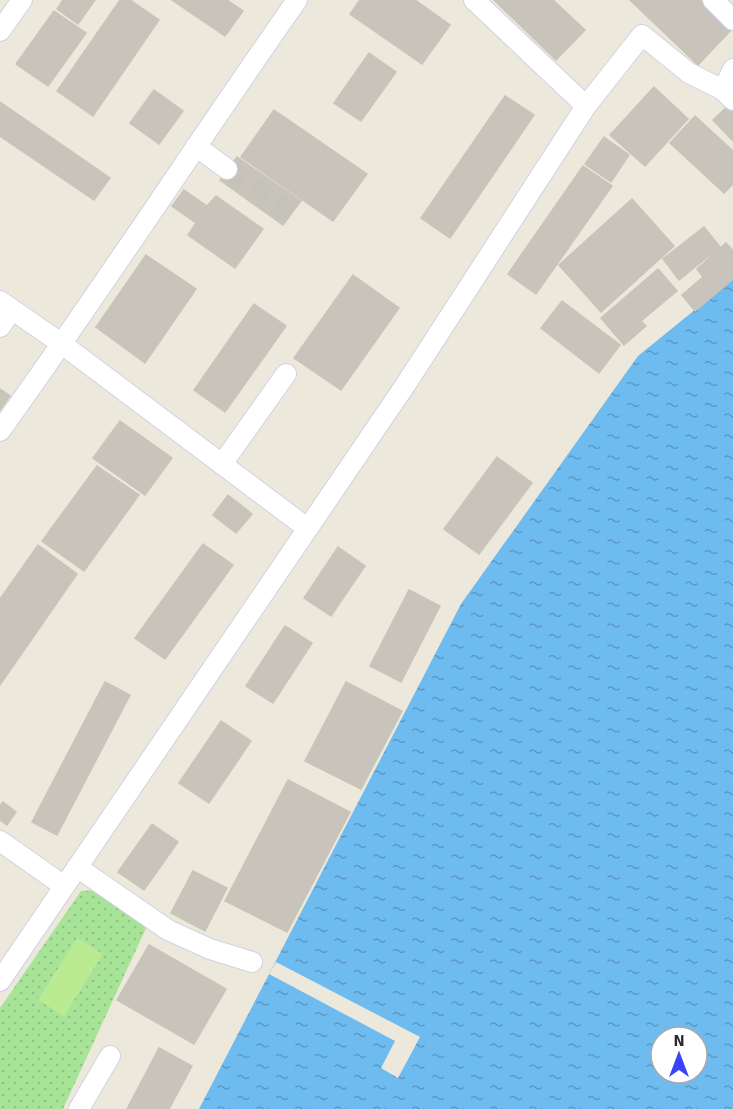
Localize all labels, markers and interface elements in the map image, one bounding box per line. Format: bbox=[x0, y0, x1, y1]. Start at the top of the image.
north arrow bbox=[649, 1025, 709, 1085]
text: N bbox=[673, 1031, 685, 1051]

